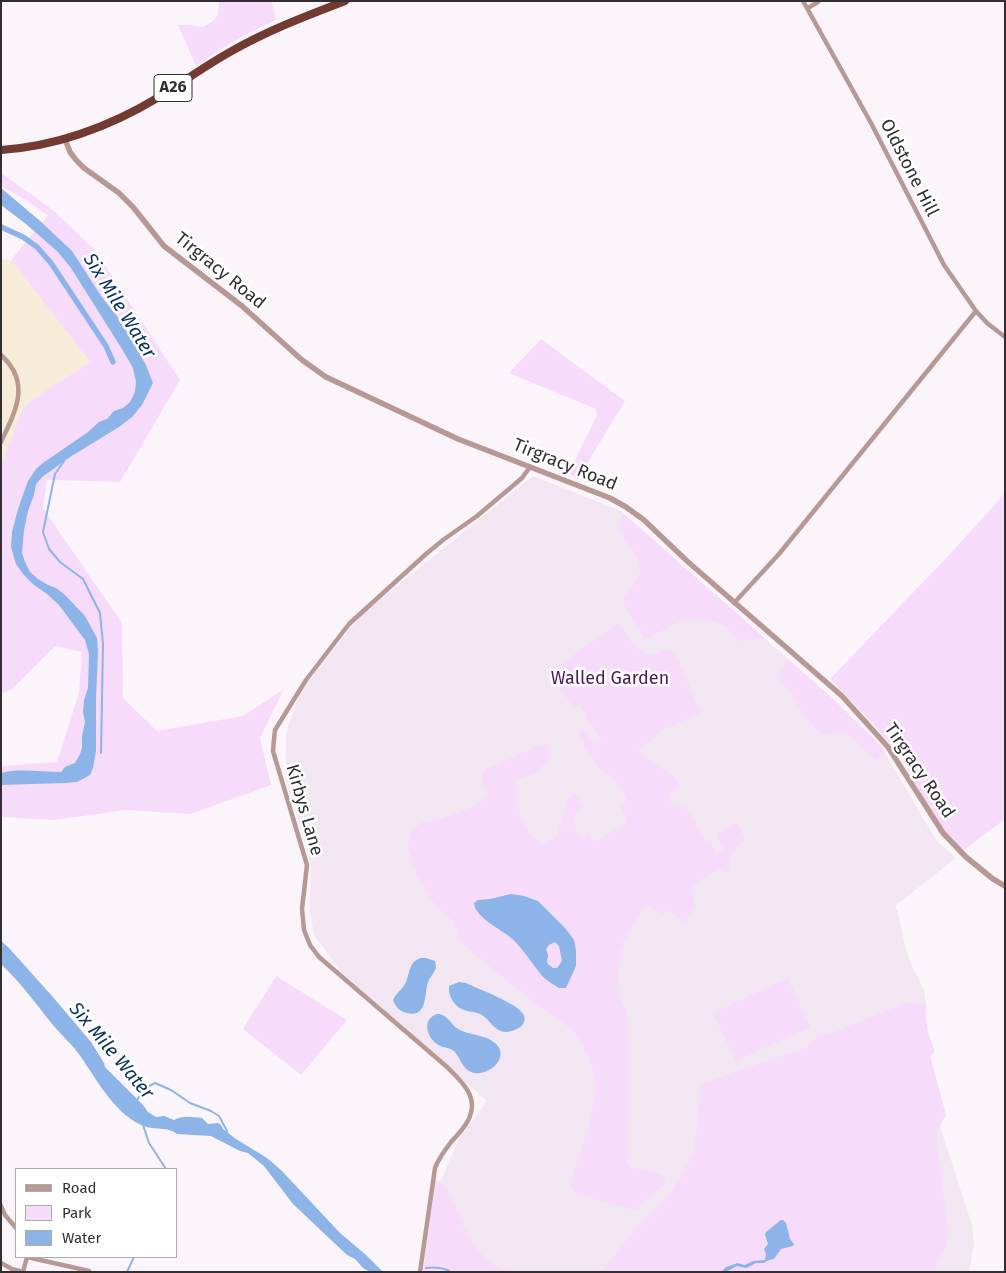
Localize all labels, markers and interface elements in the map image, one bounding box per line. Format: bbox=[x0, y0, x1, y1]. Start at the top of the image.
road number: A26 bbox=[154, 75, 192, 102]
street label: Oldstone Hill bbox=[875, 116, 943, 220]
street label: Tirgracy Road bbox=[170, 228, 270, 314]
water label: Six Mile Water bbox=[78, 249, 160, 363]
street label: Tirgracy Road bbox=[510, 434, 620, 496]
park label: Walled Garden bbox=[551, 668, 669, 690]
street label: Tirgracy Road bbox=[879, 719, 959, 823]
street label: Kirbys Lane bbox=[281, 762, 327, 858]
water label: Six Mile Water bbox=[64, 998, 158, 1104]
legend bbox=[15, 1168, 178, 1258]
text: Road bbox=[62, 1179, 97, 1197]
text: Park bbox=[62, 1204, 92, 1222]
text: Water bbox=[62, 1229, 101, 1247]

